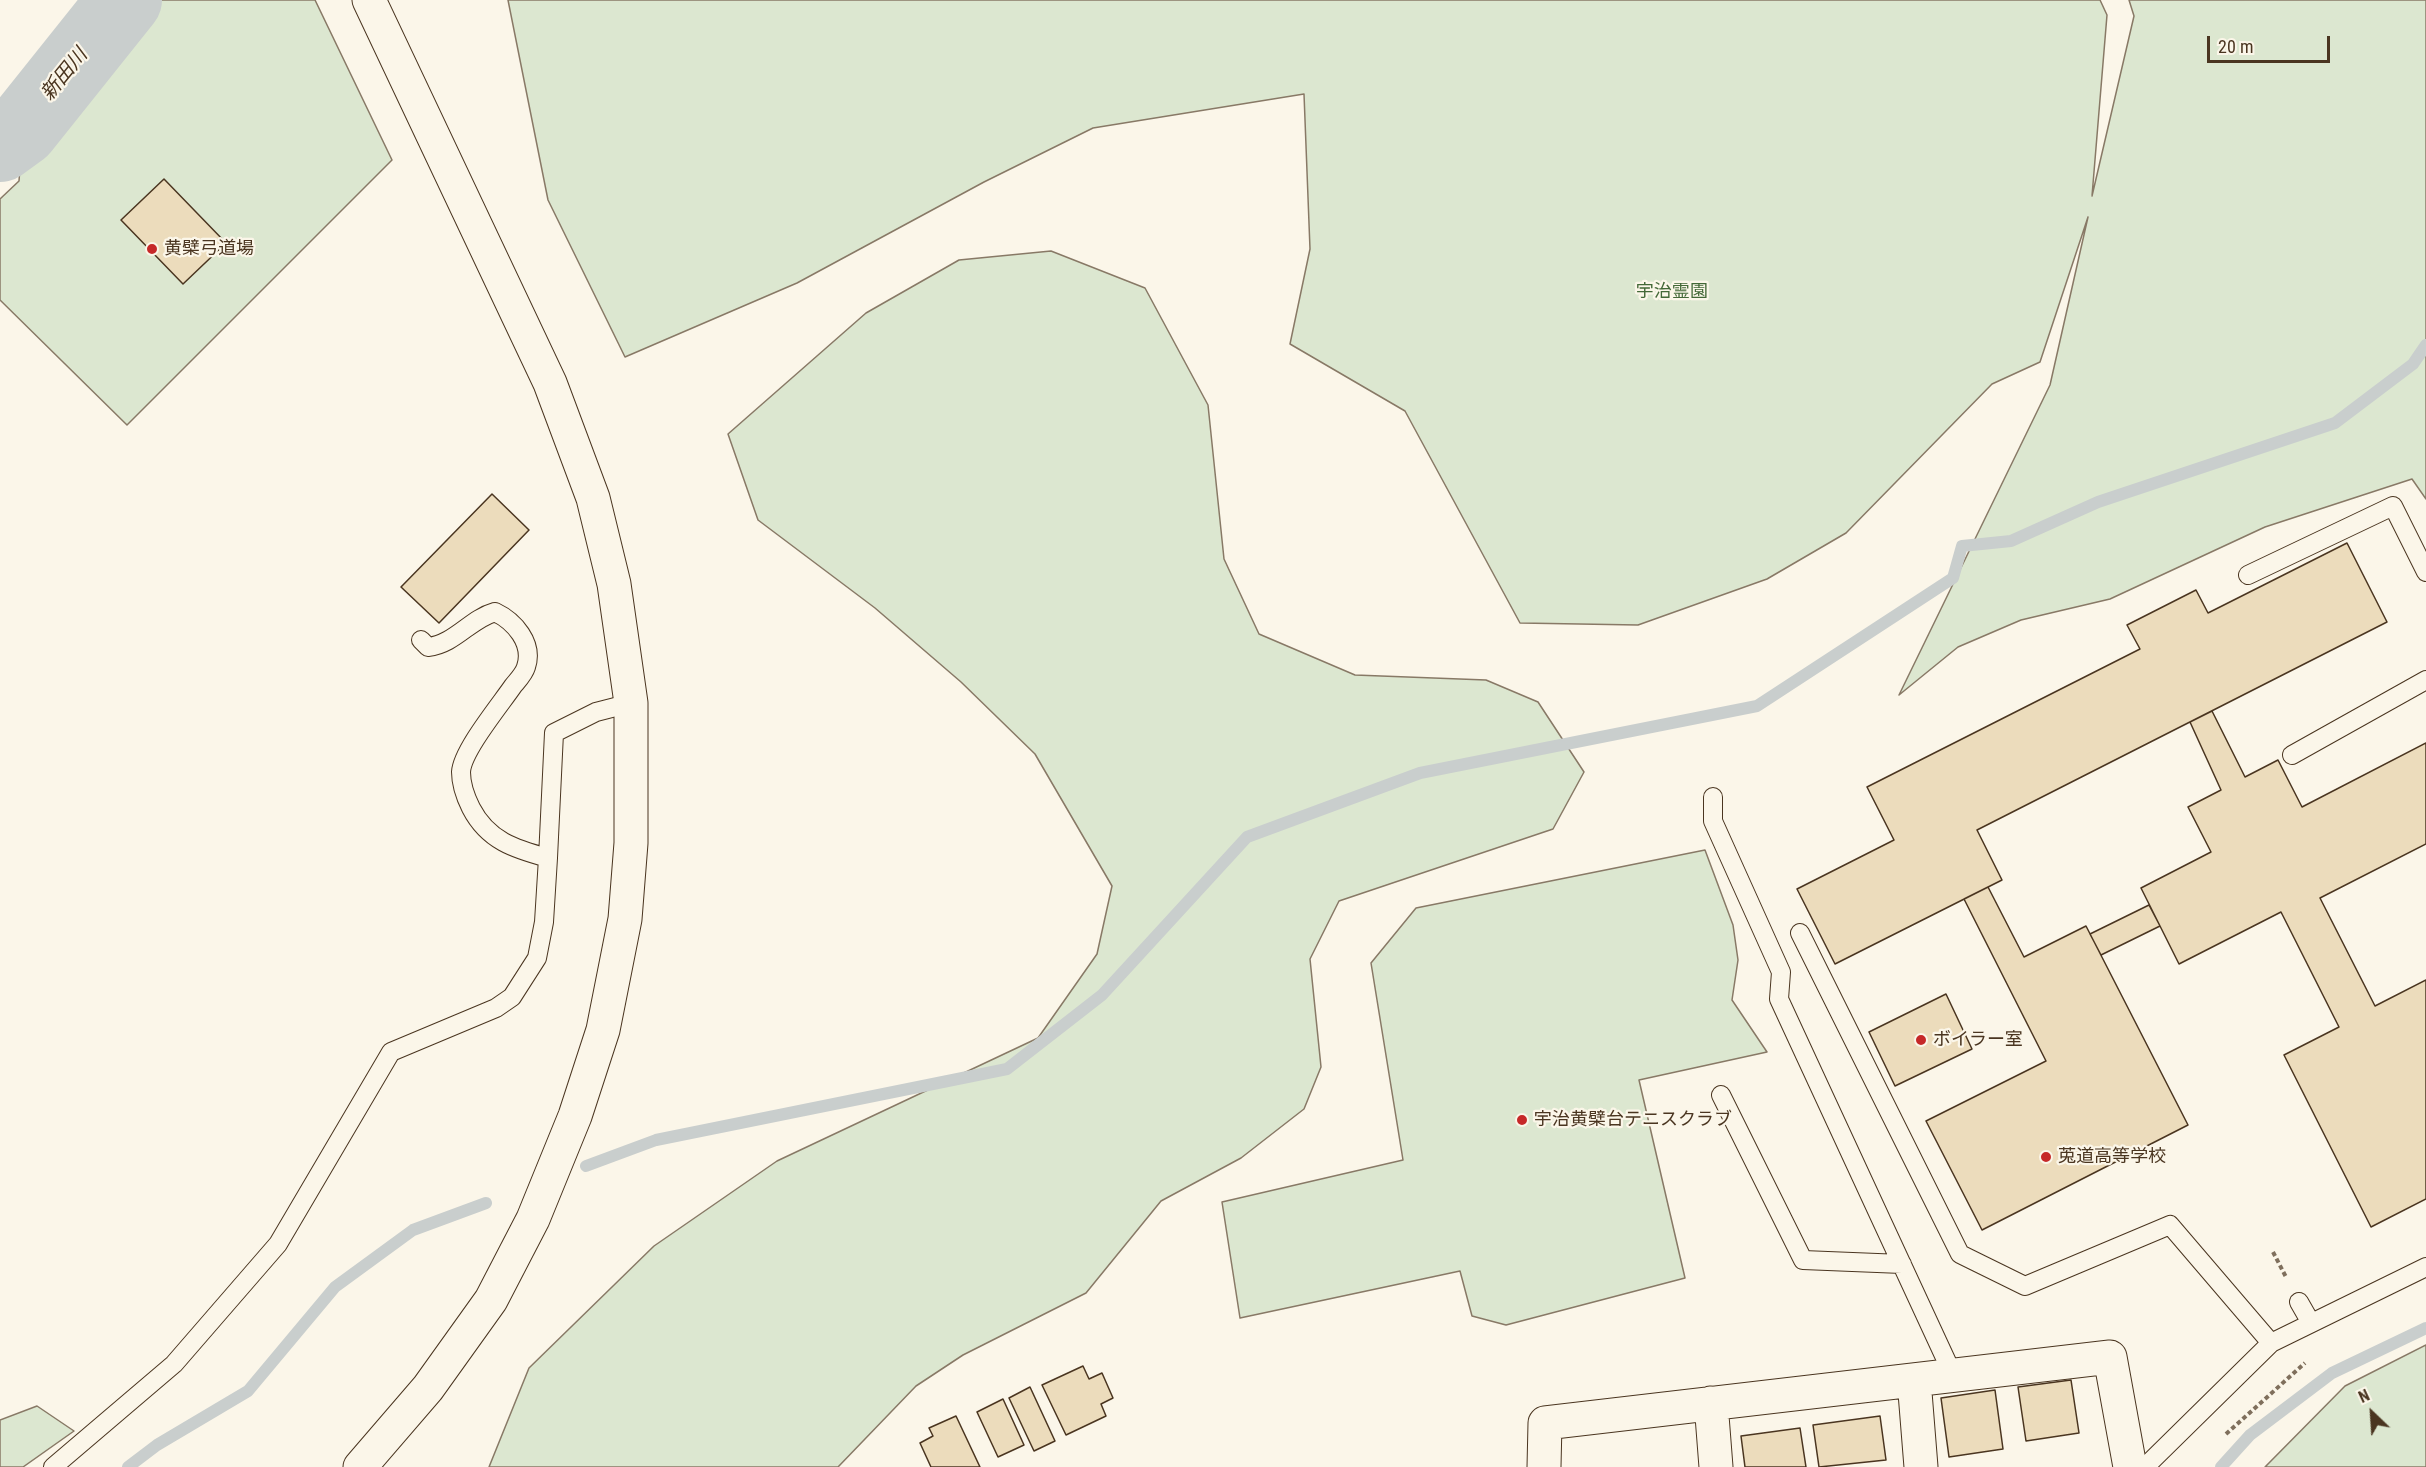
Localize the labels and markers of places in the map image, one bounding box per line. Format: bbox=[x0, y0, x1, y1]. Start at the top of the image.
place label: 黄檗弓道場 bbox=[164, 238, 254, 260]
marker: 黄檗弓道場 bbox=[145, 242, 159, 256]
place label: ボイラー室 bbox=[1933, 1029, 2023, 1051]
marker: ボイラー室 bbox=[1914, 1033, 1928, 1047]
place label: 宇治黄檗台テニスクラブ bbox=[1534, 1109, 1732, 1131]
marker: 宇治黄檗台テニスクラブ bbox=[1515, 1113, 1529, 1127]
place label: 莵道高等学校 bbox=[2058, 1146, 2166, 1168]
marker: 莵道高等学校 bbox=[2039, 1150, 2053, 1164]

